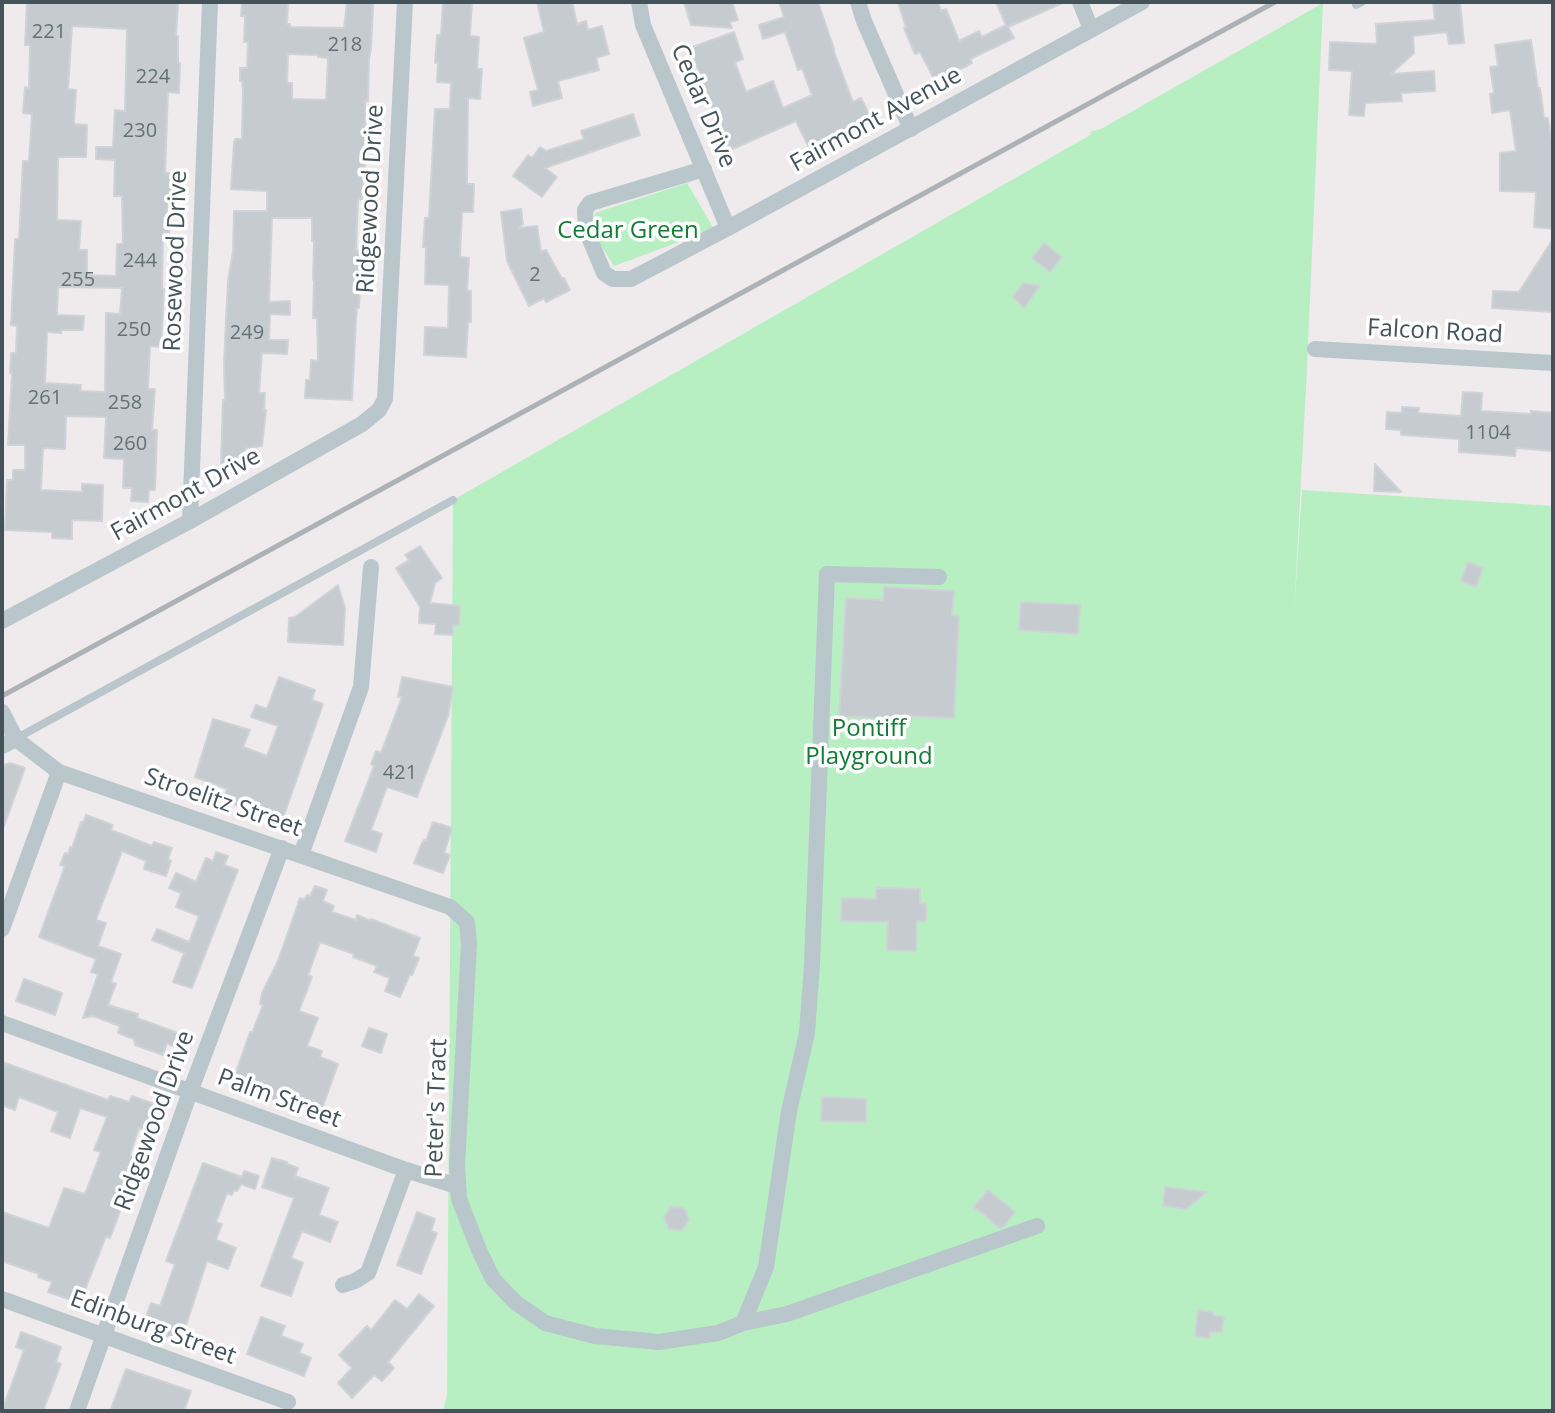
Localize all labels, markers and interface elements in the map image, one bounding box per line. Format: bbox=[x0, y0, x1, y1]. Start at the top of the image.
house number: 221 bbox=[32, 20, 66, 44]
house number: 218 bbox=[328, 33, 362, 57]
street label: Cedar Drive bbox=[664, 40, 742, 172]
street label: Fairmont Avenue bbox=[785, 61, 967, 179]
house number: 224 bbox=[136, 65, 170, 89]
street label: Ridgewood Drive bbox=[352, 104, 390, 294]
house number: 230 bbox=[123, 119, 157, 143]
street label: Rosewood Drive bbox=[158, 170, 194, 352]
park label: Cedar Green bbox=[557, 217, 699, 245]
house number: 244 bbox=[123, 249, 157, 273]
house number: 2 bbox=[529, 263, 541, 287]
house number: 255 bbox=[61, 268, 95, 292]
street label: Falcon Road bbox=[1366, 314, 1504, 350]
house number: 250 bbox=[117, 318, 151, 342]
house number: 249 bbox=[230, 321, 264, 345]
house number: 261 bbox=[28, 386, 62, 410]
house number: 258 bbox=[108, 391, 142, 415]
house number: 1104 bbox=[1465, 421, 1511, 445]
house number: 260 bbox=[113, 432, 147, 456]
street label: Fairmont Drive bbox=[106, 442, 266, 548]
park label: Pontiff Playground bbox=[805, 715, 933, 771]
house number: 421 bbox=[383, 761, 417, 785]
street label: Stroelitz Street bbox=[140, 763, 306, 843]
street label: Ridgewood Drive bbox=[109, 1027, 201, 1215]
street label: Peter's Tract bbox=[420, 1038, 454, 1178]
street label: Palm Street bbox=[213, 1063, 345, 1135]
street label: Edinburg Street bbox=[66, 1285, 240, 1371]

